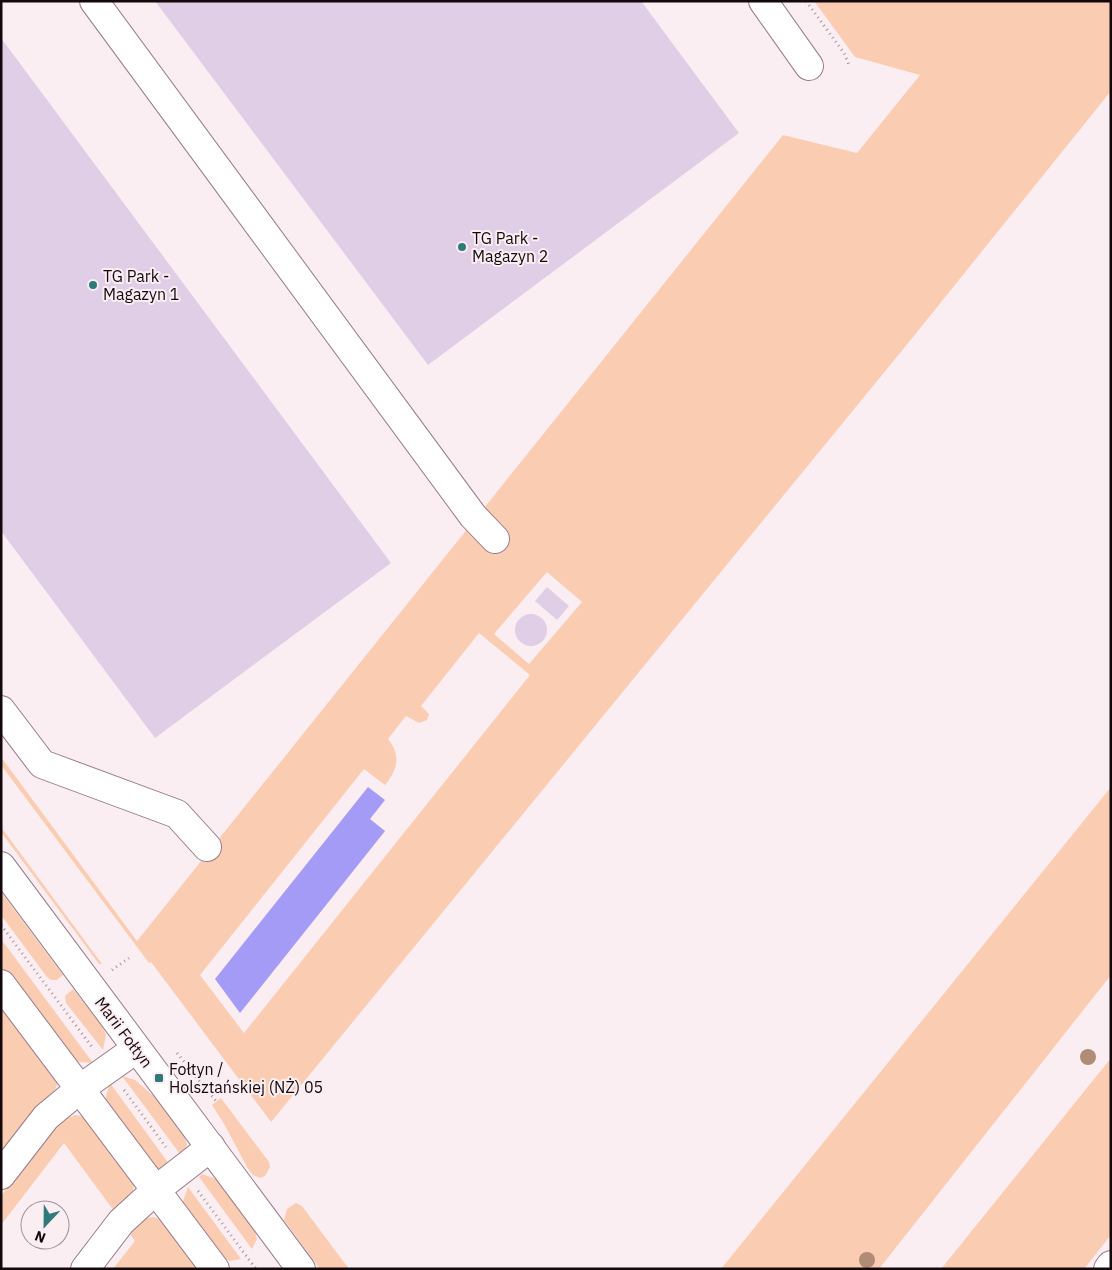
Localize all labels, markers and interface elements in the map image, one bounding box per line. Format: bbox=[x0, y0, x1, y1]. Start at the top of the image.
place label: TG Park - Magazyn 2 bbox=[472, 228, 548, 266]
marker: TG Park - Magazyn 2 bbox=[456, 241, 468, 253]
place label: TG Park - Magazyn 1 bbox=[103, 266, 179, 304]
marker: TG Park - Magazyn 1 bbox=[87, 279, 99, 291]
street label: Marii Fołtyn bbox=[91, 993, 157, 1071]
place label: Fołtyn / Holsztańskiej (NŻ) 05 bbox=[169, 1059, 323, 1097]
marker: Fołtyn / Holsztańskiej (NŻ) 05 bbox=[153, 1072, 165, 1084]
north arrow bbox=[20, 1200, 70, 1250]
text: N bbox=[32, 1227, 48, 1247]

